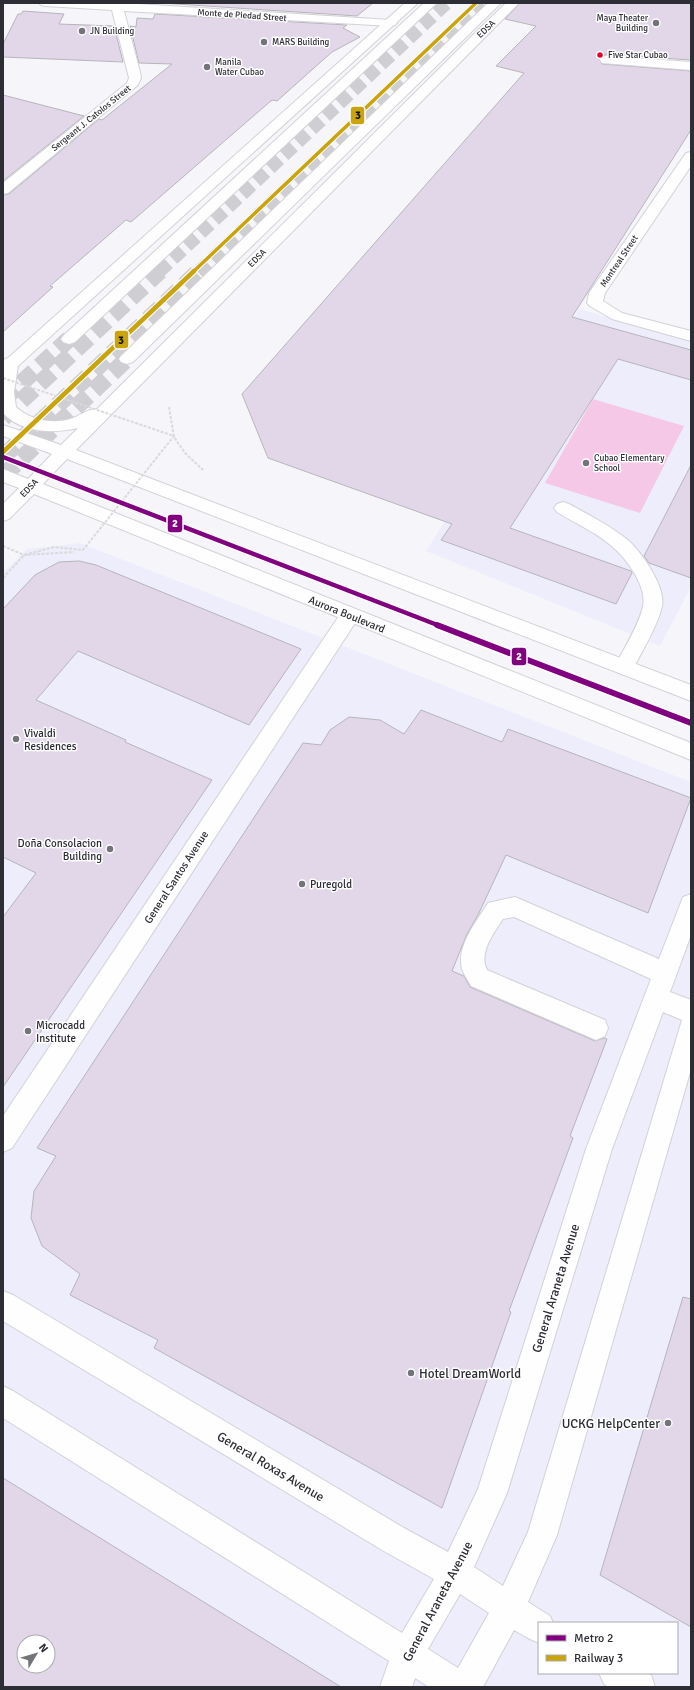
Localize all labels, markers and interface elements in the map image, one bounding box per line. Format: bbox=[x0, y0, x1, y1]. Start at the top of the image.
street label: Monte de Piedad Street bbox=[197, 7, 287, 24]
place label: Maya Theater Building bbox=[596, 13, 649, 34]
street label: EDSA bbox=[475, 18, 498, 41]
marker: Maya Theater Building bbox=[651, 18, 661, 28]
marker: JN Building bbox=[77, 26, 87, 36]
place label: JN Building bbox=[90, 26, 135, 37]
marker: MARS Building bbox=[259, 37, 269, 47]
place label: MARS Building bbox=[272, 37, 330, 48]
marker: Five Star Cubao bbox=[595, 50, 605, 60]
place label: Five Star Cubao bbox=[608, 50, 668, 61]
place label: Manila Water Cubao bbox=[215, 57, 264, 78]
marker: Manila Water Cubao bbox=[202, 62, 212, 72]
street label: Sergeant J. Catolos Street bbox=[49, 83, 133, 154]
line badge: 3 bbox=[350, 106, 365, 125]
text: 3 bbox=[355, 109, 361, 122]
street label: Montreal Street bbox=[598, 233, 641, 289]
street label: EDSA bbox=[246, 247, 269, 270]
line badge: 3 bbox=[114, 330, 129, 349]
text: 3 bbox=[118, 334, 124, 347]
place label: Cubao Elementary School bbox=[594, 453, 665, 474]
marker: Cubao Elementary School bbox=[581, 458, 591, 468]
street label: EDSA bbox=[18, 476, 41, 500]
line badge: 2 bbox=[167, 514, 183, 533]
text: 2 bbox=[172, 517, 178, 530]
street label: Aurora Boulevard bbox=[307, 593, 387, 636]
line badge: 2 bbox=[511, 647, 527, 666]
text: 2 bbox=[516, 650, 522, 663]
place label: Vivaldi Residences bbox=[24, 727, 77, 753]
marker: Vivaldi Residences bbox=[11, 734, 21, 744]
street label: General Santos Avenue bbox=[142, 828, 211, 926]
place label: Doña Consolacion Building bbox=[18, 837, 102, 863]
marker: Doña Consolacion Building bbox=[105, 844, 115, 854]
place label: Puregold bbox=[310, 878, 352, 891]
marker: Puregold bbox=[297, 879, 307, 889]
place label: Microcadd Institute bbox=[36, 1019, 85, 1045]
marker: Microcadd Institute bbox=[23, 1026, 33, 1036]
street label: General Araneta Avenue bbox=[529, 1222, 583, 1355]
place label: Hotel DreamWorld bbox=[419, 1366, 521, 1382]
marker: Hotel DreamWorld bbox=[406, 1368, 416, 1378]
place label: UCKG HelpCenter bbox=[562, 1416, 660, 1432]
marker: UCKG HelpCenter bbox=[663, 1418, 673, 1428]
street label: General Roxas Avenue bbox=[214, 1429, 327, 1505]
street label: General Araneta Avenue bbox=[399, 1539, 476, 1664]
legend bbox=[538, 1622, 678, 1674]
text: Metro 2 bbox=[574, 1631, 613, 1646]
north arrow bbox=[16, 1634, 56, 1674]
text: N bbox=[36, 1641, 51, 1655]
text: Railway 3 bbox=[574, 1651, 623, 1666]

